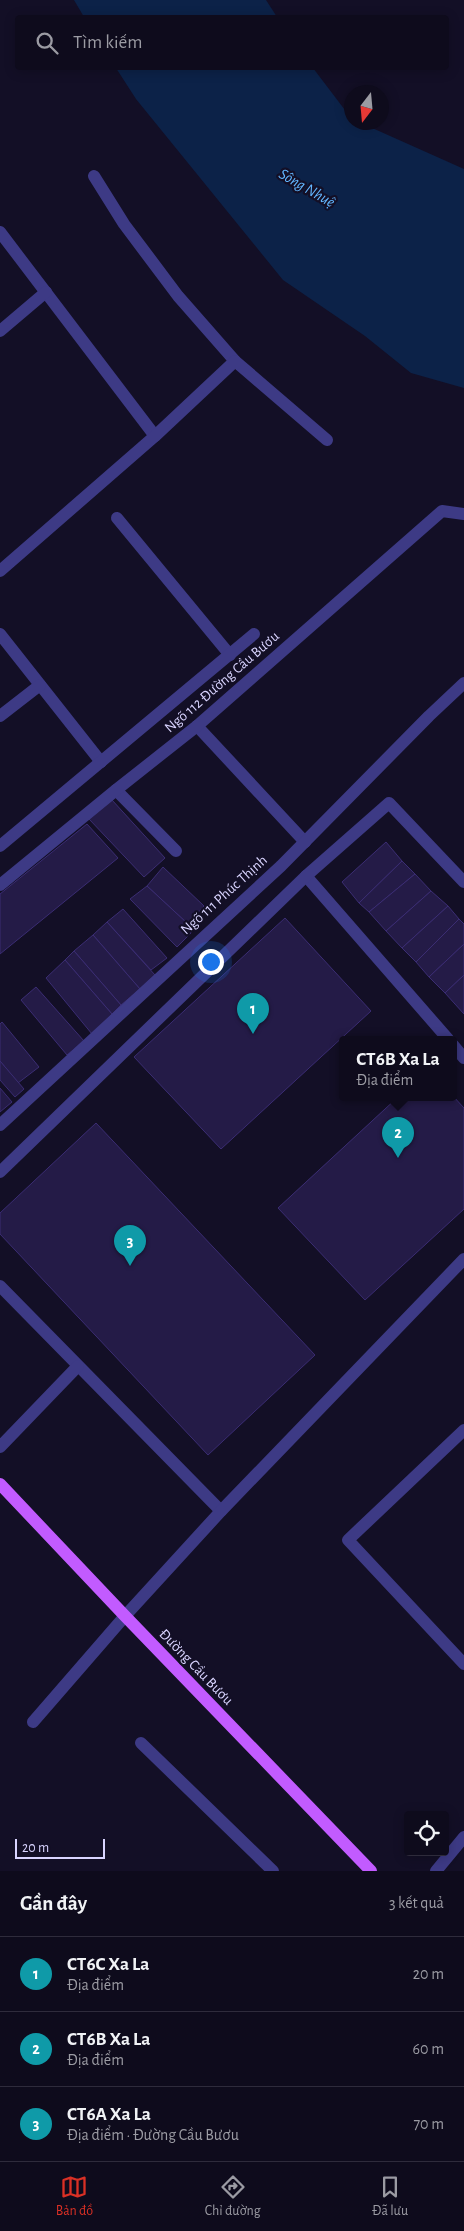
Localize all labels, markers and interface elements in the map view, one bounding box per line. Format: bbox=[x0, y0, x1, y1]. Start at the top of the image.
search box bbox=[15, 15, 449, 70]
icon: search bbox=[33, 29, 61, 57]
text: Tìm kiếm bbox=[73, 33, 142, 52]
north arrow bbox=[344, 85, 389, 130]
water label: Sông Nhuệ bbox=[276, 166, 339, 211]
street label: Ngõ 112 Đường Cầu Bươu bbox=[162, 628, 282, 736]
street label: Ngõ 111 Phúc Thịnh bbox=[178, 852, 270, 938]
your location bbox=[198, 949, 224, 975]
pin: 1 bbox=[237, 993, 269, 1034]
popup bbox=[339, 1036, 457, 1101]
text: CT6B Xa La bbox=[356, 1050, 440, 1069]
text: Địa điểm bbox=[356, 1072, 413, 1088]
pin: 2 bbox=[382, 1117, 414, 1158]
pin: 3 bbox=[114, 1225, 146, 1266]
street label: Đường Cầu Bươu bbox=[156, 1626, 236, 1708]
map controls bbox=[404, 1811, 449, 1856]
button: locate bbox=[404, 1811, 449, 1856]
scale bar bbox=[15, 1836, 105, 1859]
text: 20 m bbox=[22, 1841, 49, 1855]
text: Gần đây bbox=[20, 1893, 87, 1914]
text: 3 kết quả bbox=[389, 1895, 444, 1911]
text: CT6C Xa La bbox=[67, 1955, 149, 1974]
text: 1 bbox=[33, 1966, 39, 1982]
text: 20 m bbox=[413, 1966, 444, 1982]
text: Địa điểm bbox=[67, 1977, 124, 1993]
text: CT6B Xa La bbox=[67, 2030, 150, 2049]
text: 2 bbox=[32, 2041, 40, 2057]
text: 60 m bbox=[413, 2041, 444, 2057]
text: Địa điểm bbox=[67, 2052, 124, 2068]
text: CT6A Xa La bbox=[67, 2105, 151, 2124]
text: 3 bbox=[33, 2116, 39, 2132]
text: 70 m bbox=[413, 2116, 444, 2132]
text: Địa điểm · Đường Cầu Bươu bbox=[67, 2127, 239, 2143]
tab: Bản đồ bbox=[56, 2173, 93, 2220]
tab: Chỉ đường bbox=[205, 2173, 261, 2220]
tab: Đã lưu bbox=[372, 2173, 408, 2220]

